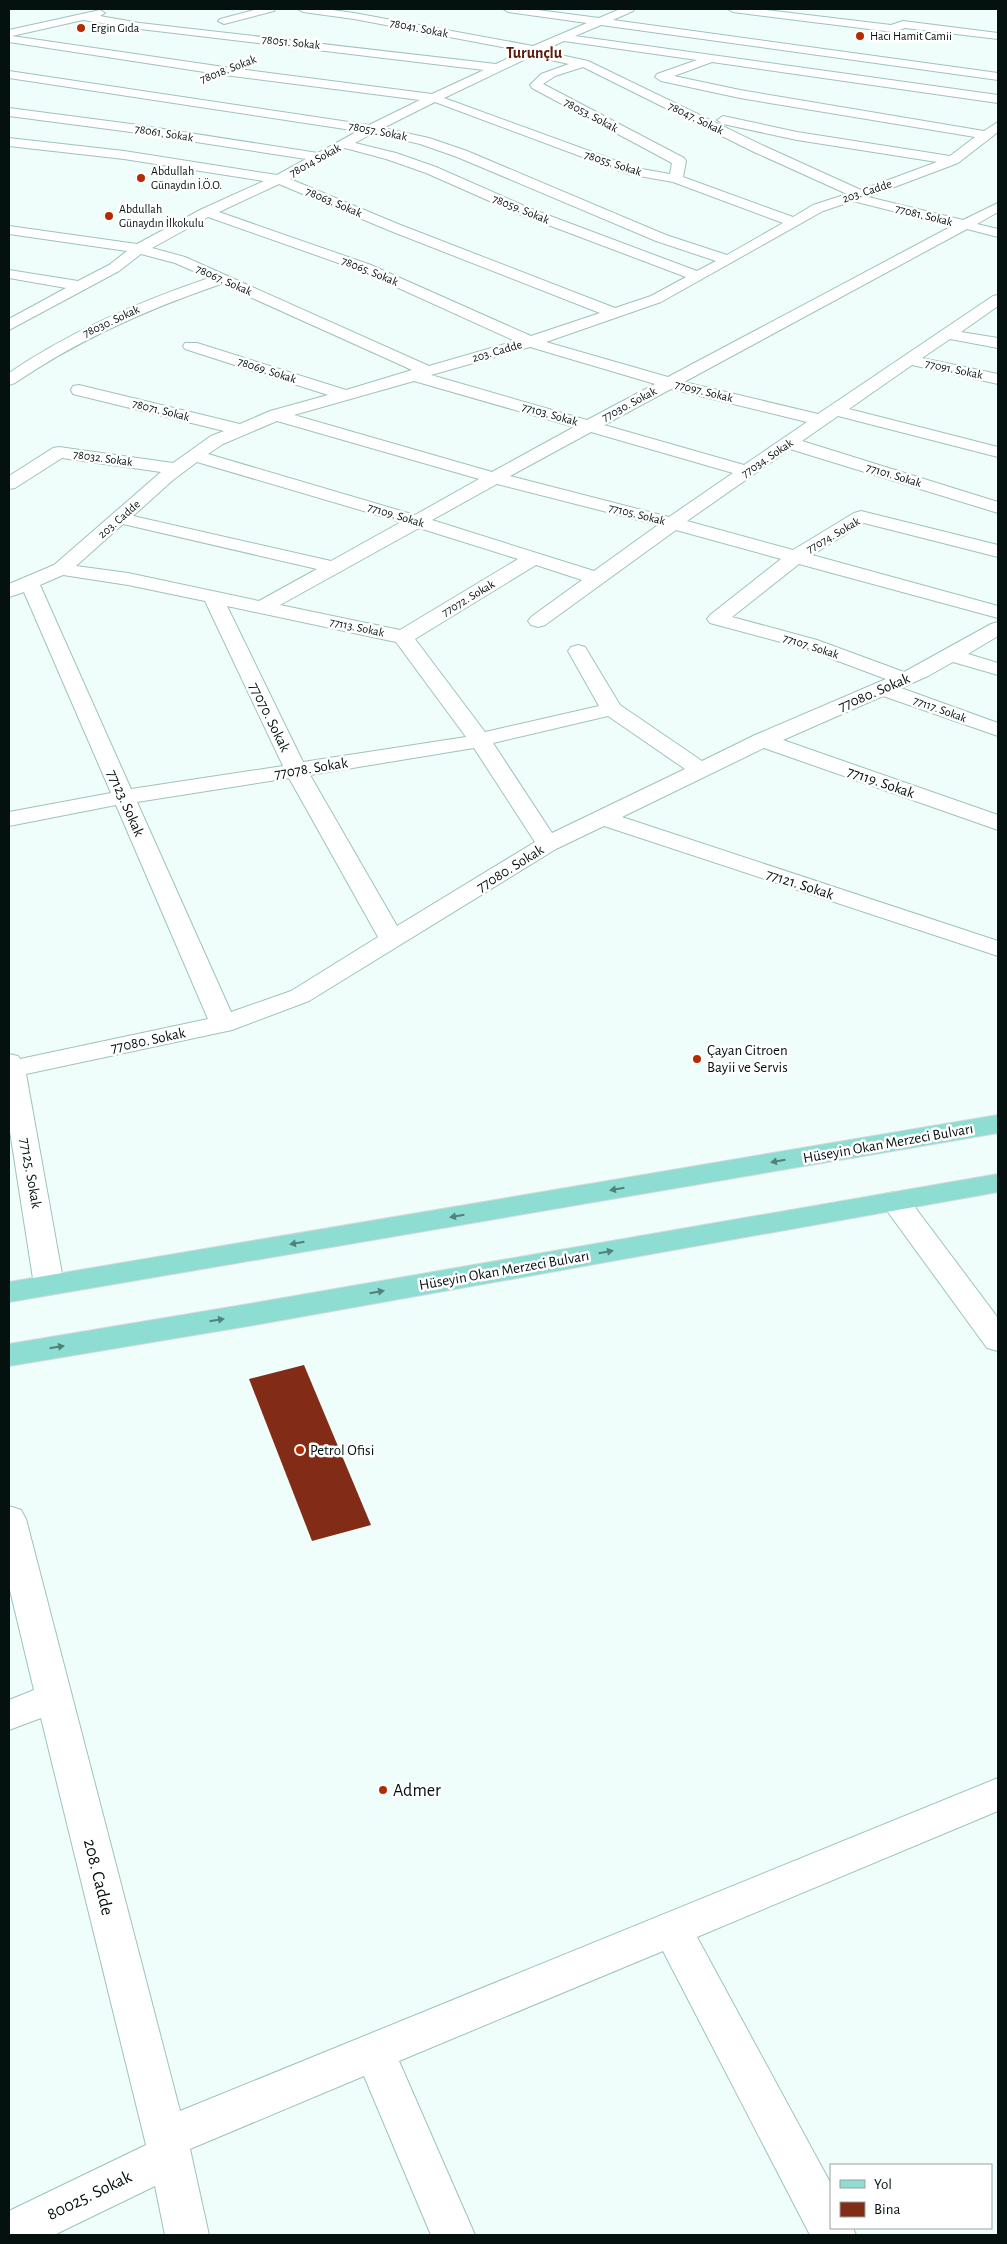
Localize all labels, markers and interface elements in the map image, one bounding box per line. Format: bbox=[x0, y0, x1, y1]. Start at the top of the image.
street label: 78041. Sokak bbox=[389, 16, 450, 40]
marker: Ergin Gıda bbox=[75, 22, 87, 34]
place label: Ergin Gıda bbox=[91, 22, 140, 34]
marker: Hacı Hamit Camii bbox=[854, 30, 866, 42]
place label: Hacı Hamit Camii bbox=[870, 30, 952, 42]
street label: 78051. Sokak bbox=[261, 33, 321, 51]
district label: Turunçlu bbox=[506, 45, 563, 61]
street label: 78018. Sokak bbox=[198, 53, 258, 85]
street label: 78053. Sokak bbox=[562, 96, 620, 134]
street label: 78047. Sokak bbox=[666, 99, 726, 137]
street label: 78057. Sokak bbox=[348, 119, 409, 143]
street label: 78061. Sokak bbox=[134, 122, 195, 144]
street label: 78014 Sokak bbox=[287, 141, 343, 179]
street label: 78055. Sokak bbox=[583, 148, 644, 178]
place label: Abdullah Günaydın İ.Ö.O. bbox=[151, 165, 222, 192]
marker: Abdullah Günaydın İ.Ö.O. bbox=[135, 172, 147, 184]
street label: 203. Cadde bbox=[841, 177, 893, 205]
street label: 78063. Sokak bbox=[304, 185, 364, 219]
street label: 78059. Sokak bbox=[491, 192, 552, 226]
street label: 77081. Sokak bbox=[894, 202, 954, 228]
place label: Abdullah Günaydın İlkokulu bbox=[119, 203, 204, 230]
marker: Abdullah Günaydın İlkokulu bbox=[103, 210, 115, 222]
street label: 78065. Sokak bbox=[340, 254, 401, 288]
street label: 78067. Sokak bbox=[194, 262, 254, 298]
street label: 78030. Sokak bbox=[81, 303, 141, 339]
street label: 203. Cadde bbox=[471, 338, 523, 364]
street label: 78069. Sokak bbox=[236, 355, 298, 385]
street label: 77091. Sokak bbox=[924, 357, 984, 381]
street label: 77097. Sokak bbox=[674, 378, 735, 404]
street label: 77030. Sokak bbox=[600, 384, 659, 423]
street label: 78071. Sokak bbox=[131, 397, 191, 423]
street label: 77103. Sokak bbox=[521, 400, 580, 428]
street label: 77034. Sokak bbox=[739, 436, 795, 480]
street label: 78032. Sokak bbox=[73, 448, 134, 468]
street label: 77101. Sokak bbox=[865, 461, 923, 489]
street label: 203. Cadde bbox=[96, 498, 142, 540]
street label: 77109. Sokak bbox=[366, 501, 426, 529]
street label: 77105. Sokak bbox=[608, 501, 667, 527]
street label: 77074. Sokak bbox=[804, 515, 862, 555]
street label: 77072. Sokak bbox=[440, 577, 497, 618]
street label: 77113. Sokak bbox=[329, 615, 386, 639]
street label: 77107. Sokak bbox=[782, 631, 841, 661]
street label: 77080. Sokak bbox=[836, 671, 912, 714]
street label: 77070. Sokak bbox=[246, 680, 293, 754]
street label: 77117. Sokak bbox=[912, 694, 969, 724]
street label: 77078. Sokak bbox=[273, 755, 349, 782]
street label: 77119. Sokak bbox=[845, 764, 917, 801]
street label: 77123. Sokak bbox=[104, 768, 147, 839]
street label: 77080. Sokak bbox=[474, 842, 547, 895]
street label: 77121. Sokak bbox=[764, 867, 836, 902]
street label: 77080. Sokak bbox=[109, 1025, 187, 1056]
place label: Çayan Citroen Bayii ve Servis bbox=[707, 1043, 788, 1075]
marker: Çayan Citroen Bayii ve Servis bbox=[691, 1053, 703, 1065]
street label: Hüseyin Okan Merzeci Bulvarı bbox=[802, 1121, 974, 1166]
street label: 77125. Sokak bbox=[17, 1137, 44, 1210]
one-way arrow bbox=[769, 1158, 785, 1166]
one-way arrow bbox=[609, 1185, 625, 1193]
one-way arrow bbox=[449, 1213, 465, 1221]
one-way arrow bbox=[289, 1240, 305, 1248]
street label: Hüseyin Okan Merzeci Bulvarı bbox=[418, 1248, 590, 1293]
one-way arrow bbox=[599, 1248, 615, 1256]
one-way arrow bbox=[370, 1288, 386, 1296]
one-way arrow bbox=[210, 1316, 226, 1324]
one-way arrow bbox=[49, 1342, 65, 1350]
place label: Petrol Ofisi bbox=[310, 1443, 374, 1458]
marker: Petrol Ofisi bbox=[294, 1444, 306, 1456]
place label: Admer bbox=[393, 1782, 441, 1800]
marker: Admer bbox=[377, 1784, 389, 1796]
street label: 208. Cadde bbox=[80, 1837, 116, 1917]
legend bbox=[830, 2164, 992, 2229]
street label: 80025. Sokak bbox=[44, 2167, 135, 2224]
text: Yol bbox=[874, 2177, 892, 2192]
text: Bina bbox=[874, 2202, 900, 2217]

